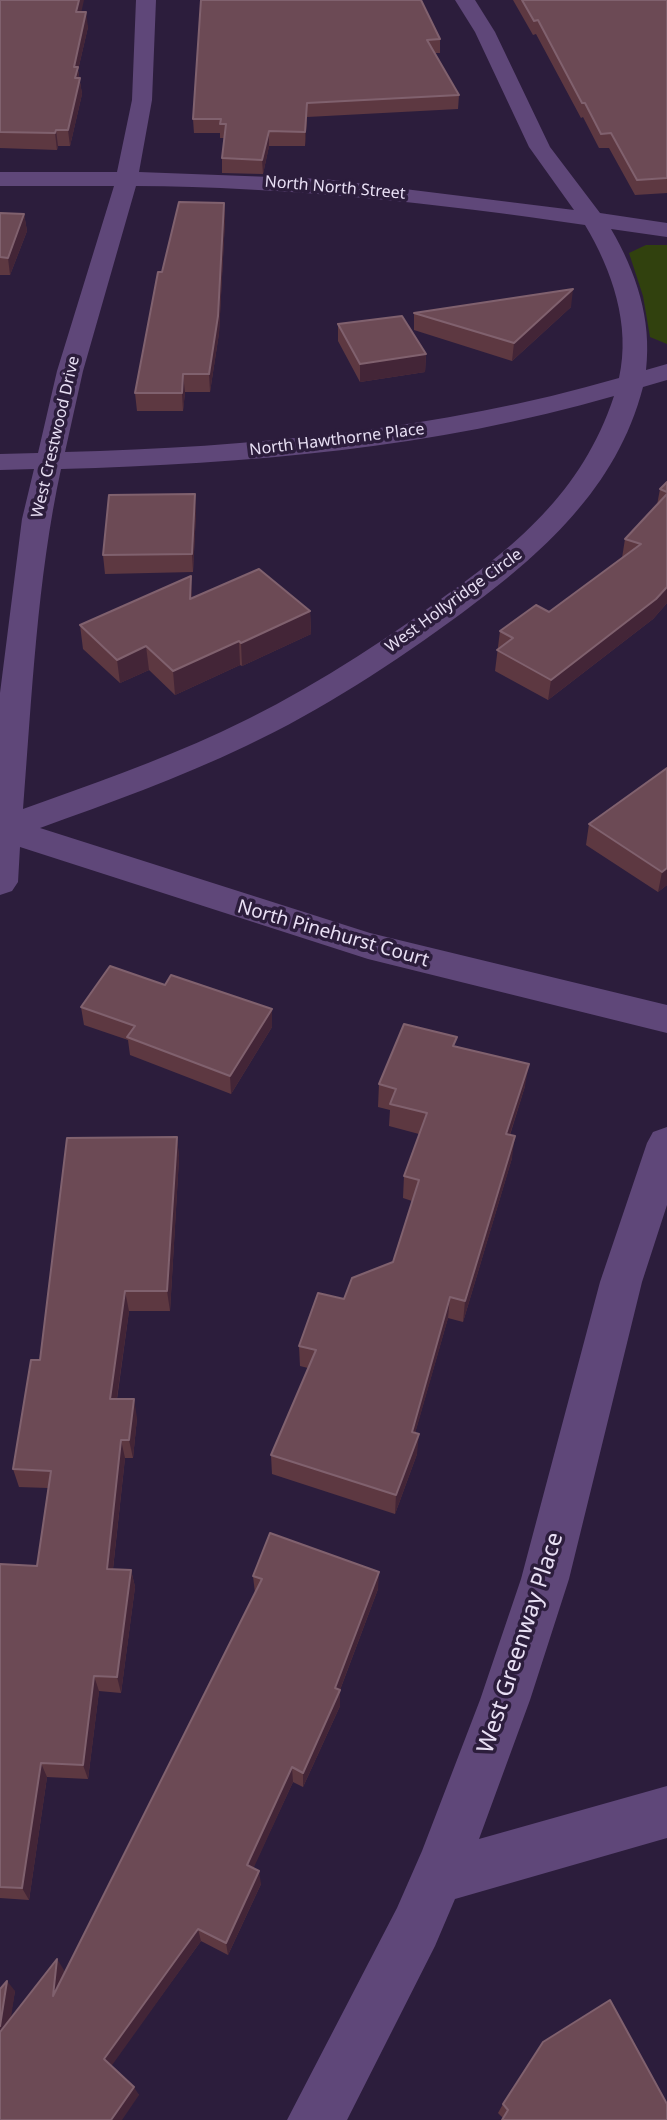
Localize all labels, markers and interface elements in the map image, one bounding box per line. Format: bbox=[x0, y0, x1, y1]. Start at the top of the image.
street label: North North Street bbox=[264, 172, 406, 204]
street label: West Crestwood Drive bbox=[28, 354, 84, 520]
street label: North Hawthorne Place bbox=[248, 420, 426, 460]
street label: West Hollyridge Circle bbox=[382, 545, 526, 657]
street label: North Pinehurst Court bbox=[235, 896, 431, 972]
street label: West Greenway Place bbox=[472, 1529, 570, 1757]

